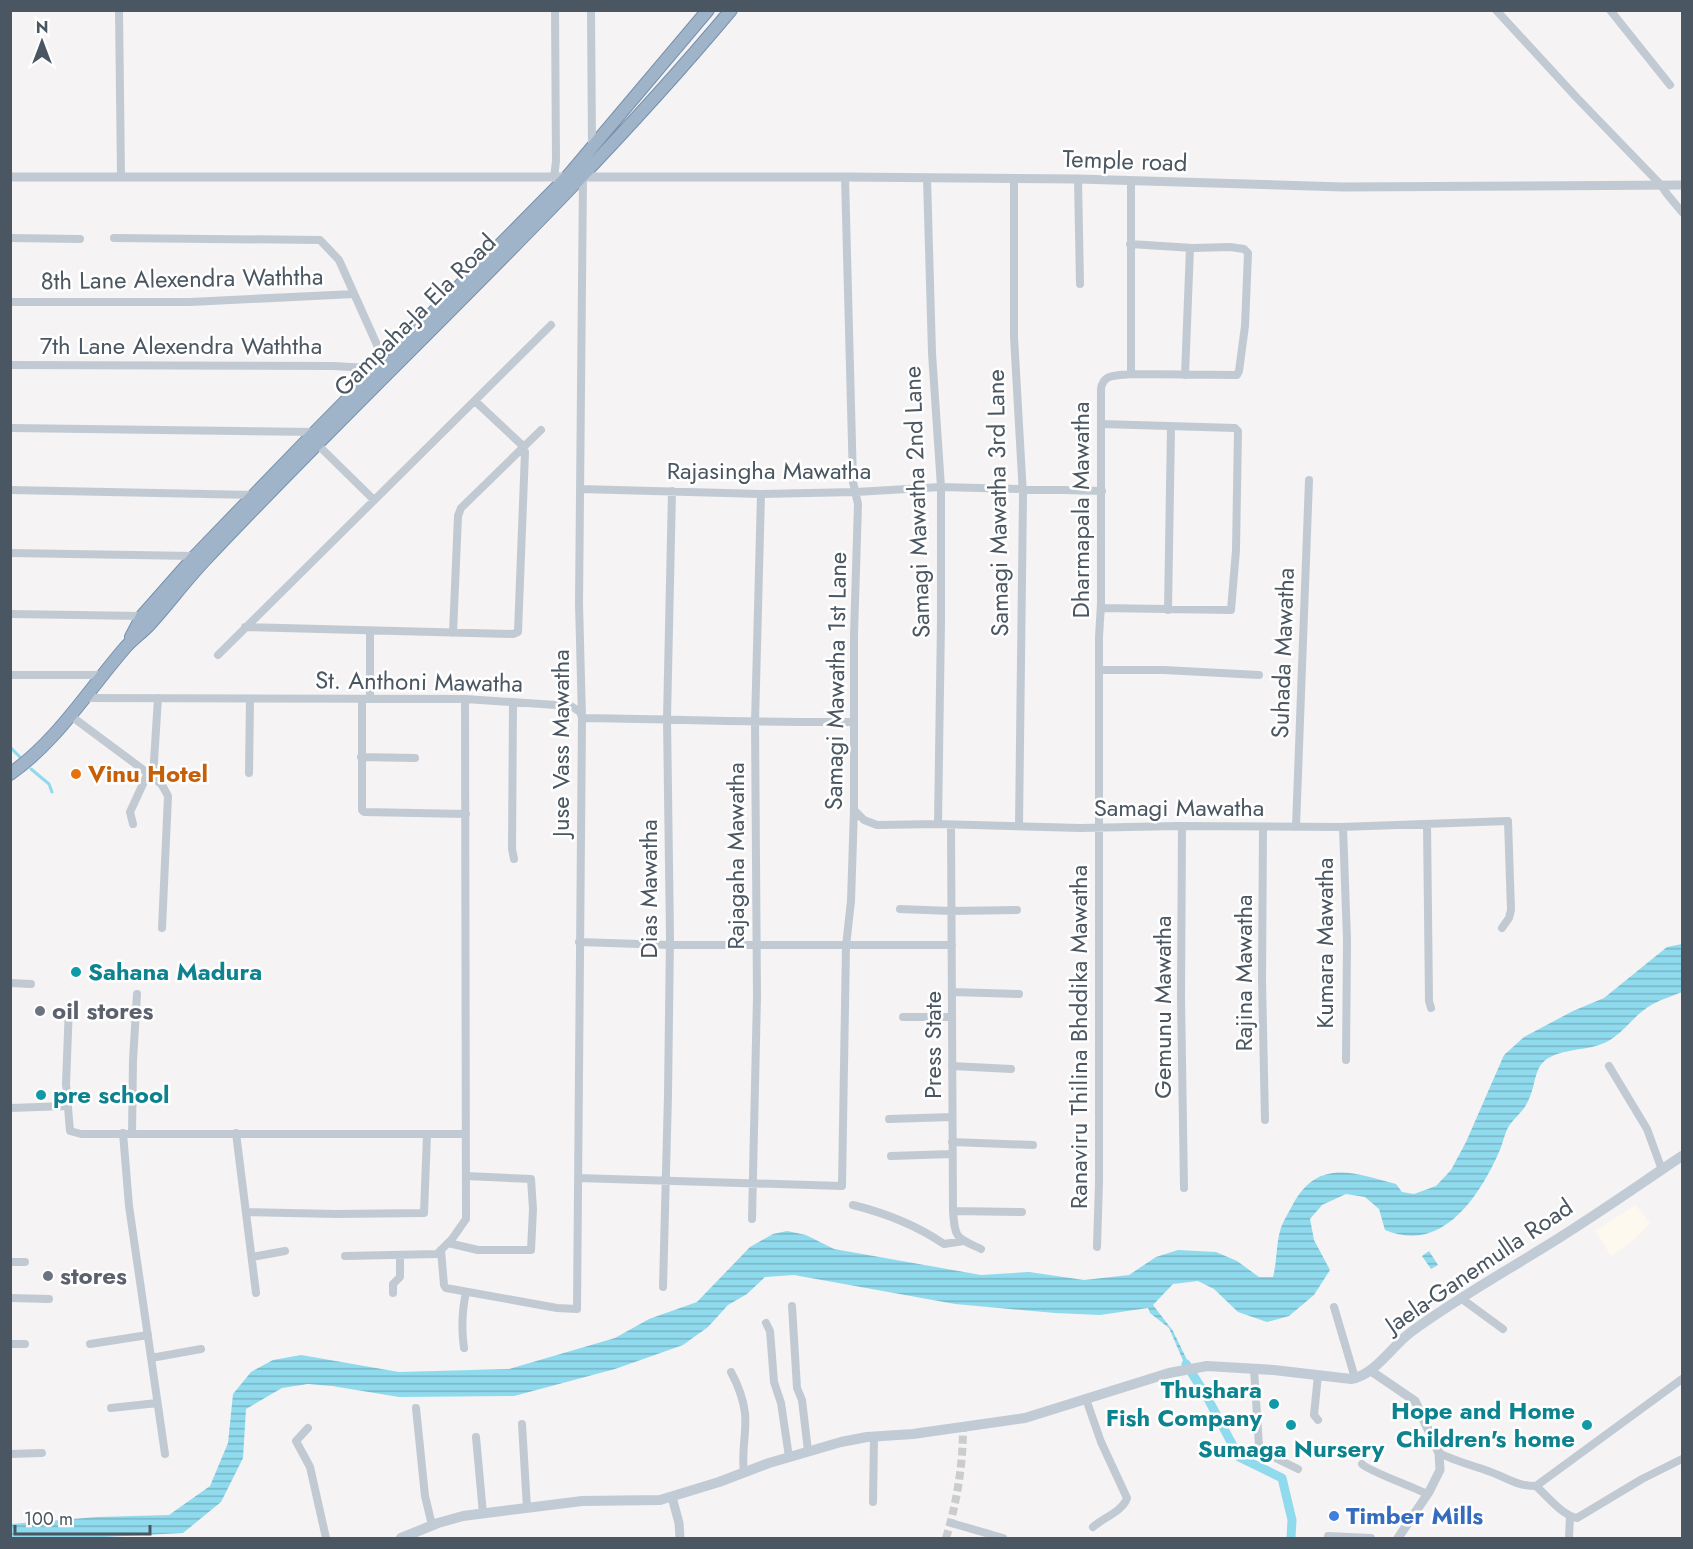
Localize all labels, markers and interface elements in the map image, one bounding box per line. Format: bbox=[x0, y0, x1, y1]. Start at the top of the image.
north arrow bbox=[12, 12, 72, 72]
text: N bbox=[36, 16, 48, 39]
street label: Temple road bbox=[1062, 141, 1188, 180]
street label: Gampaha-Ja Ela Road bbox=[326, 226, 504, 404]
street label: 8th Lane Alexendra Waththa bbox=[40, 259, 324, 298]
street label: 7th Lane Alexendra Waththa bbox=[40, 328, 322, 363]
street label: Samagi Mawatha 2nd Lane bbox=[894, 365, 939, 639]
street label: Samagi Mawatha 3rd Lane bbox=[978, 369, 1017, 637]
street label: Dharmapala Mawatha bbox=[1063, 401, 1098, 619]
street label: Rajasingha Mawatha bbox=[667, 453, 871, 488]
street label: Samagi Mawatha 1st Lane bbox=[816, 551, 855, 811]
street label: Suhada Mawatha bbox=[1262, 567, 1303, 739]
street label: Juse Vass Mawatha bbox=[543, 649, 578, 840]
street label: St. Anthoni Mawatha bbox=[315, 662, 523, 701]
place label: Vinu Hotel bbox=[87, 756, 208, 791]
street label: Rajagaha Mawatha bbox=[718, 762, 753, 950]
marker: Vinu Hotel bbox=[69, 767, 83, 781]
street label: Samagi Mawatha bbox=[1094, 790, 1264, 825]
street label: Dias Mawatha bbox=[631, 819, 666, 959]
street label: Kumara Mawatha bbox=[1307, 857, 1342, 1029]
street label: Ranaviru Thilina Bhddika Mawatha bbox=[1061, 865, 1096, 1209]
street label: Rajina Mawatha bbox=[1226, 894, 1261, 1052]
street label: Gemunu Mawatha bbox=[1145, 915, 1180, 1099]
place label: Sahana Madura bbox=[88, 954, 262, 989]
marker: Sahana Madura bbox=[69, 965, 83, 979]
street label: Press State bbox=[915, 991, 950, 1099]
place label: oil stores bbox=[52, 993, 153, 1028]
marker: oil stores bbox=[33, 1004, 47, 1018]
place label: pre school bbox=[53, 1077, 170, 1112]
marker: pre school bbox=[34, 1088, 48, 1102]
street label: Jaela-Ganemulla Road bbox=[1375, 1190, 1580, 1343]
place label: stores bbox=[60, 1258, 127, 1293]
marker: stores bbox=[41, 1269, 55, 1283]
place label: Thushara Fish Company bbox=[1106, 1372, 1262, 1435]
place label: Hope and Home Children's home bbox=[1391, 1393, 1575, 1456]
marker: Thushara Fish Company bbox=[1267, 1397, 1281, 1411]
marker: Sumaga Nursery bbox=[1284, 1418, 1298, 1432]
marker: Hope and Home Children's home bbox=[1580, 1418, 1594, 1432]
place label: Sumaga Nursery bbox=[1198, 1431, 1385, 1466]
scale bar bbox=[15, 1498, 150, 1536]
place label: Timber Mills bbox=[1346, 1498, 1483, 1533]
text: 100 m bbox=[24, 1506, 73, 1532]
marker: Timber Mills bbox=[1327, 1509, 1341, 1523]

